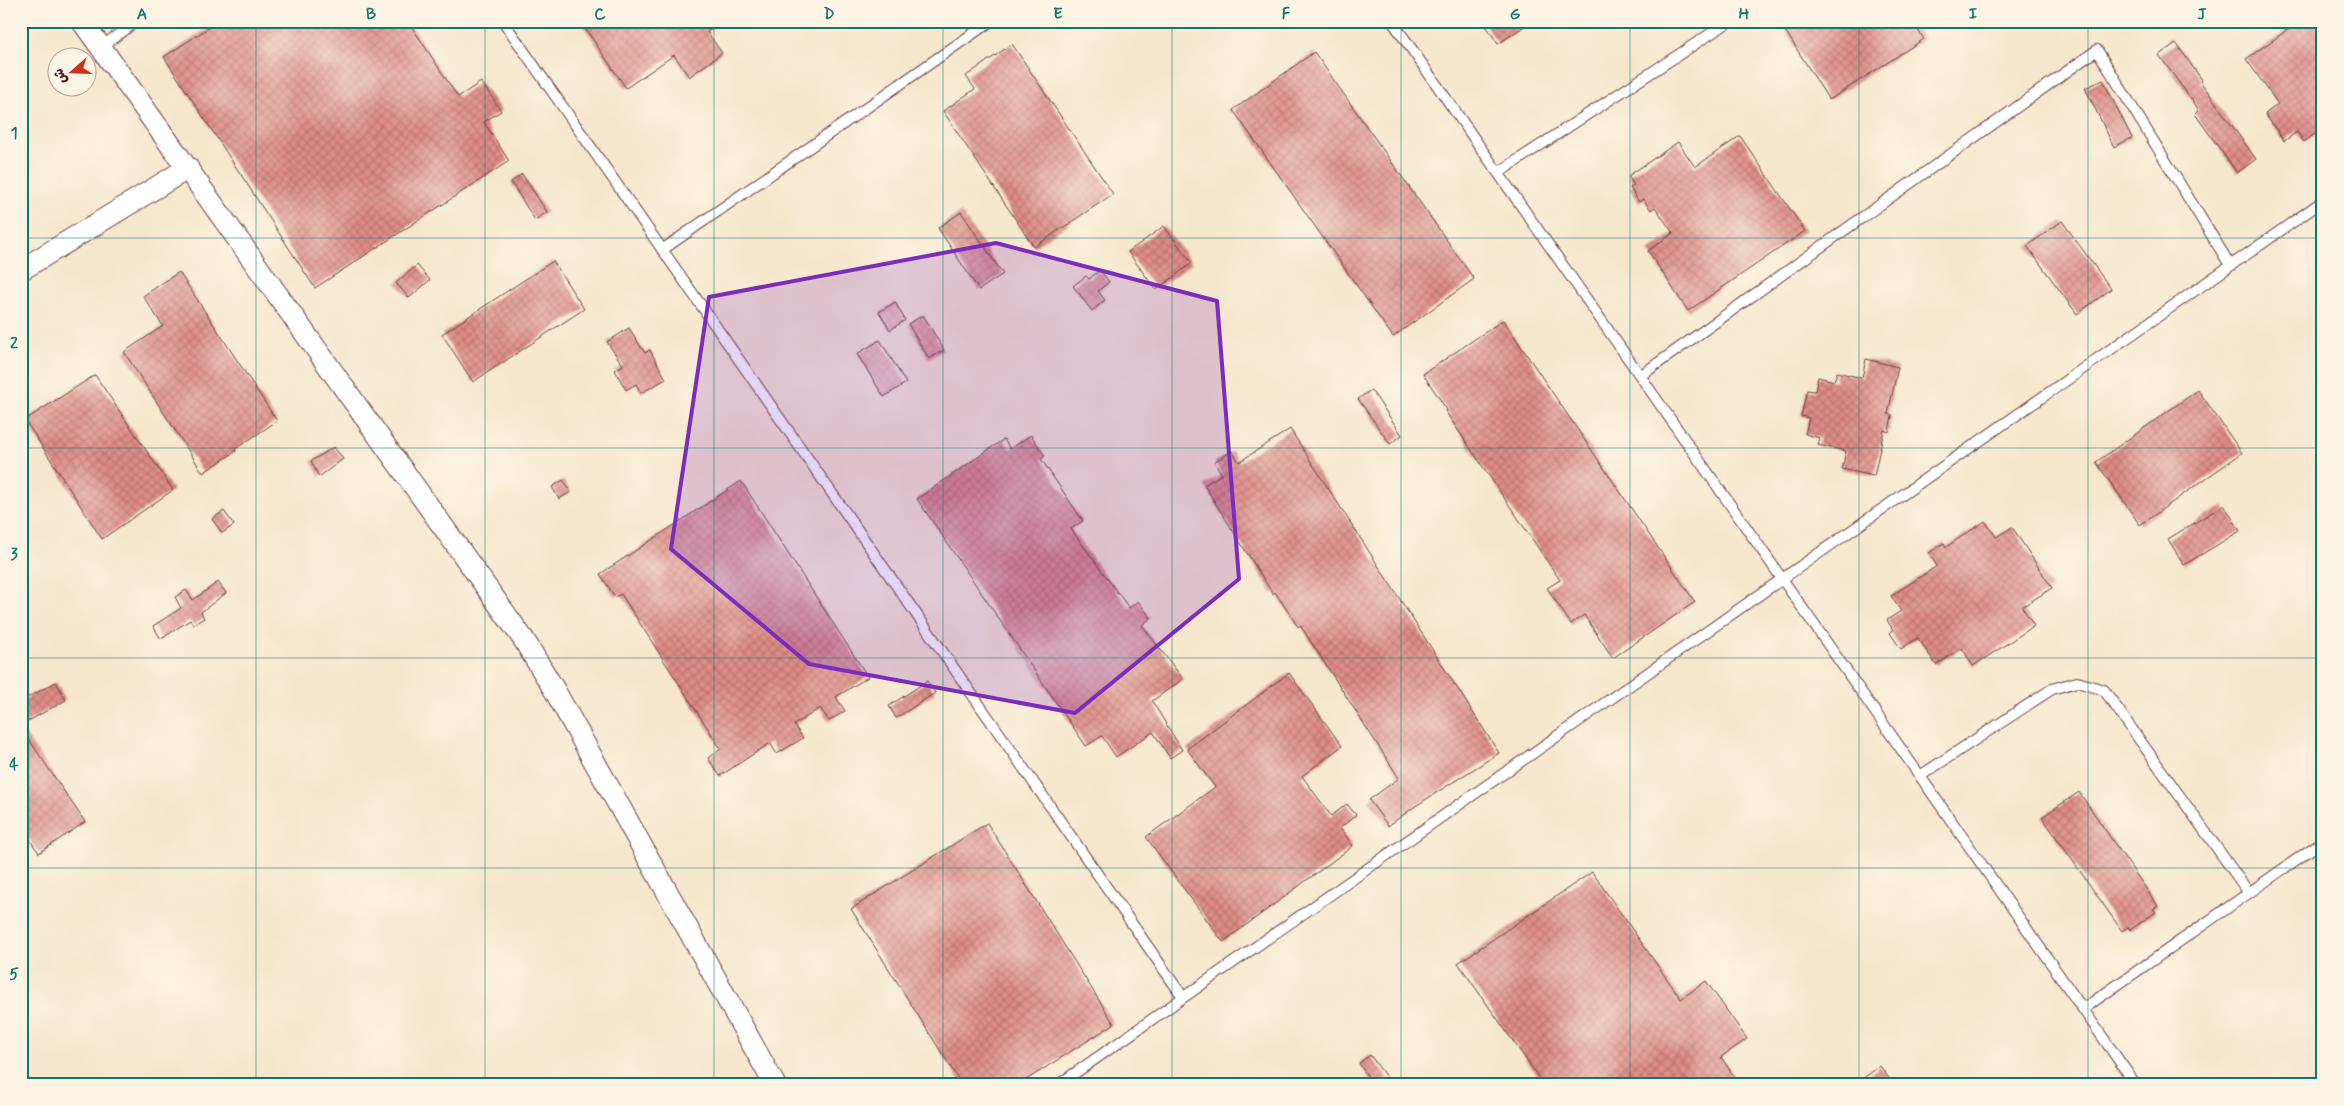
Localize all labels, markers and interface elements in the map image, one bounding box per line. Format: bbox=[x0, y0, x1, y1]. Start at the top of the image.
text: A bbox=[137, 4, 147, 25]
text: B bbox=[366, 4, 376, 25]
text: C bbox=[594, 4, 606, 25]
text: D bbox=[823, 4, 835, 25]
text: E bbox=[1053, 4, 1063, 25]
text: F bbox=[1282, 4, 1291, 25]
text: G bbox=[1510, 4, 1521, 25]
text: H bbox=[1739, 4, 1750, 25]
text: I bbox=[1969, 4, 1978, 25]
text: J bbox=[2197, 4, 2207, 25]
north arrow bbox=[48, 48, 98, 98]
text: ش bbox=[50, 66, 72, 86]
text: 1 bbox=[10, 123, 18, 144]
text: 2 bbox=[10, 333, 18, 354]
text: 3 bbox=[10, 544, 18, 565]
text: 4 bbox=[9, 754, 19, 775]
text: 5 bbox=[9, 964, 19, 985]

